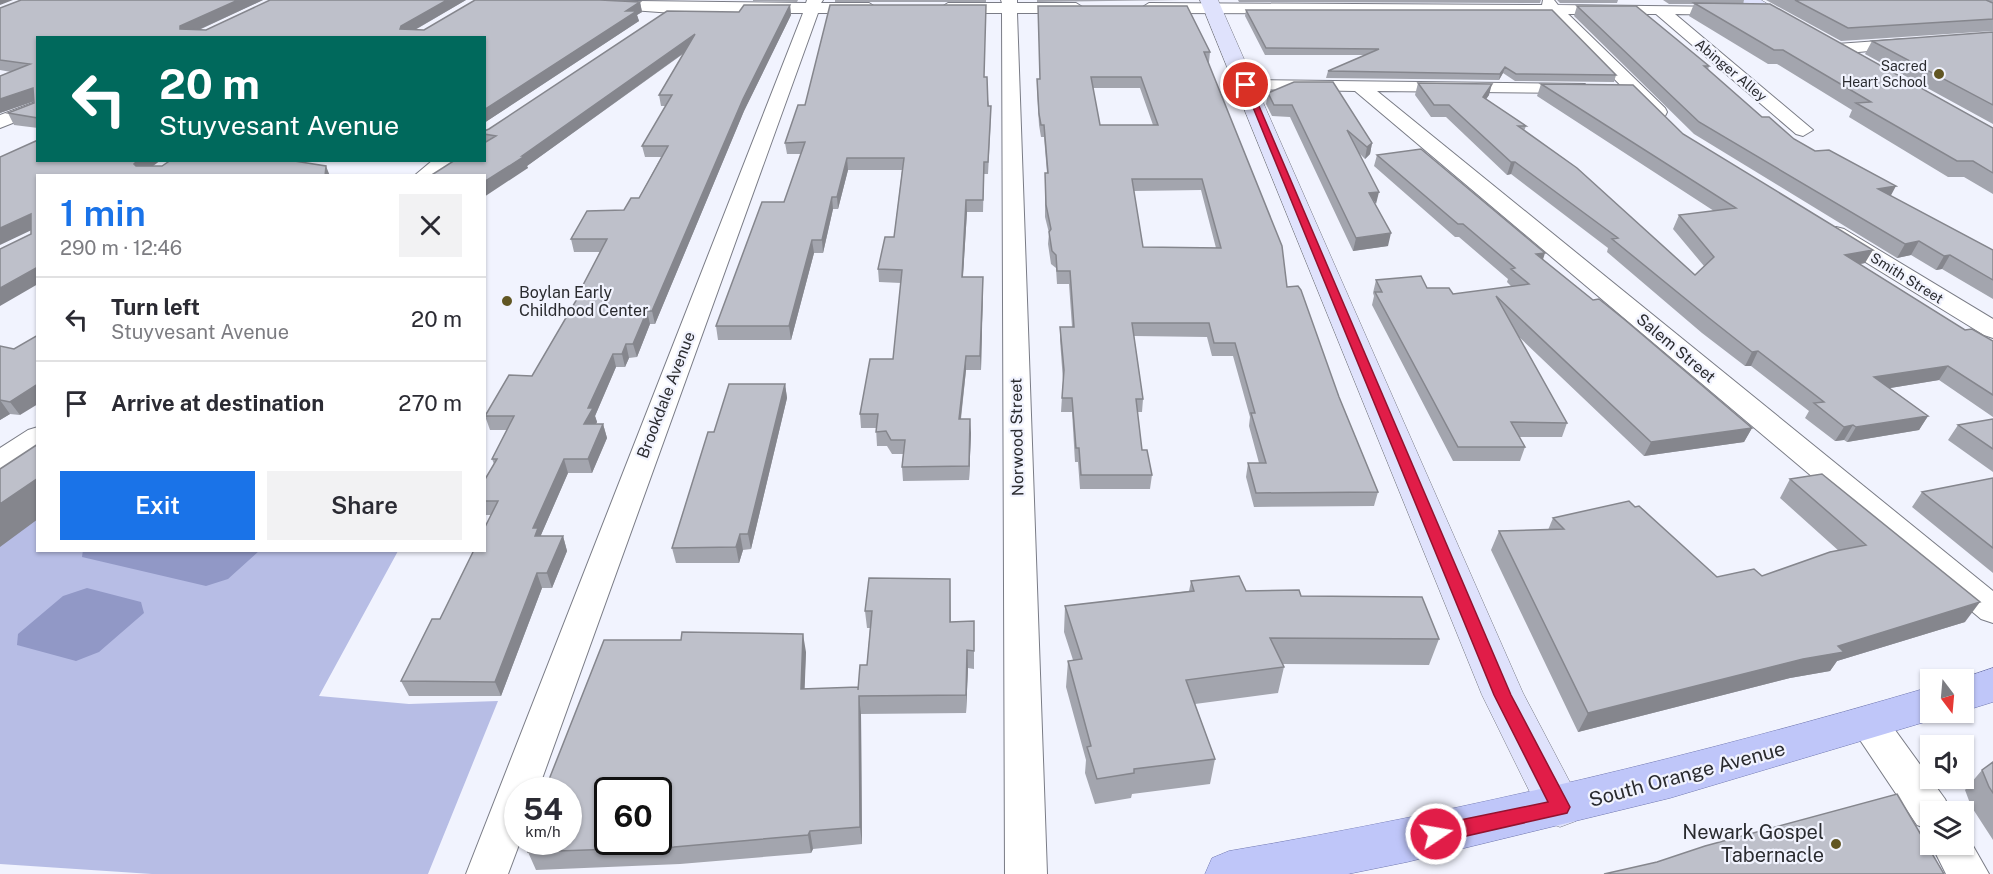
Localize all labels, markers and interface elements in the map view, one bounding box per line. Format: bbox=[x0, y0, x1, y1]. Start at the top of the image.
street label: Abinger Alley bbox=[1692, 35, 1770, 105]
place label: Sacred Heart School bbox=[1842, 58, 1927, 90]
text: 20 m bbox=[159, 59, 260, 108]
pin bbox=[1220, 59, 1271, 110]
icon: left bbox=[60, 60, 138, 138]
marker: Sacred Heart School bbox=[1932, 67, 1946, 81]
icon: arrive bbox=[1229, 68, 1262, 101]
text: Stuyvesant Avenue bbox=[159, 109, 399, 141]
text: 1 min bbox=[60, 192, 146, 234]
button: close bbox=[399, 194, 462, 257]
text: 290 m · 12:46 bbox=[60, 236, 182, 260]
street label: Smith Street bbox=[1868, 249, 1946, 307]
place label: Boylan Early Childhood Center bbox=[519, 283, 648, 320]
text: Turn left bbox=[111, 294, 200, 320]
marker: Boylan Early Childhood Center bbox=[500, 294, 514, 308]
icon: left bbox=[60, 303, 93, 336]
text: 20 m bbox=[411, 306, 462, 332]
street label: Salem Street bbox=[1633, 309, 1719, 387]
text: Stuyvesant Avenue bbox=[111, 320, 289, 344]
street label: Brookdale Avenue bbox=[633, 329, 699, 461]
street label: Norwood Street bbox=[1006, 378, 1028, 496]
icon: arrive bbox=[60, 387, 93, 420]
text: Arrive at destination bbox=[111, 390, 324, 416]
text: 270 m bbox=[398, 390, 462, 416]
button: Exit bbox=[60, 471, 255, 540]
button: Share bbox=[267, 471, 462, 540]
north arrow bbox=[1920, 669, 1974, 723]
map controls bbox=[1920, 669, 1974, 855]
button: sound bbox=[1920, 735, 1974, 789]
street label: South Orange Avenue bbox=[1586, 736, 1788, 812]
speed limit sign: 60 bbox=[594, 777, 672, 855]
text: 54 bbox=[523, 791, 563, 827]
button: layers bbox=[1920, 801, 1974, 855]
position arrow bbox=[1404, 802, 1468, 866]
place label: Newark Gospel Tabernacle bbox=[1682, 820, 1824, 867]
text: km/h bbox=[525, 823, 561, 840]
marker: Newark Gospel Tabernacle bbox=[1829, 837, 1843, 851]

